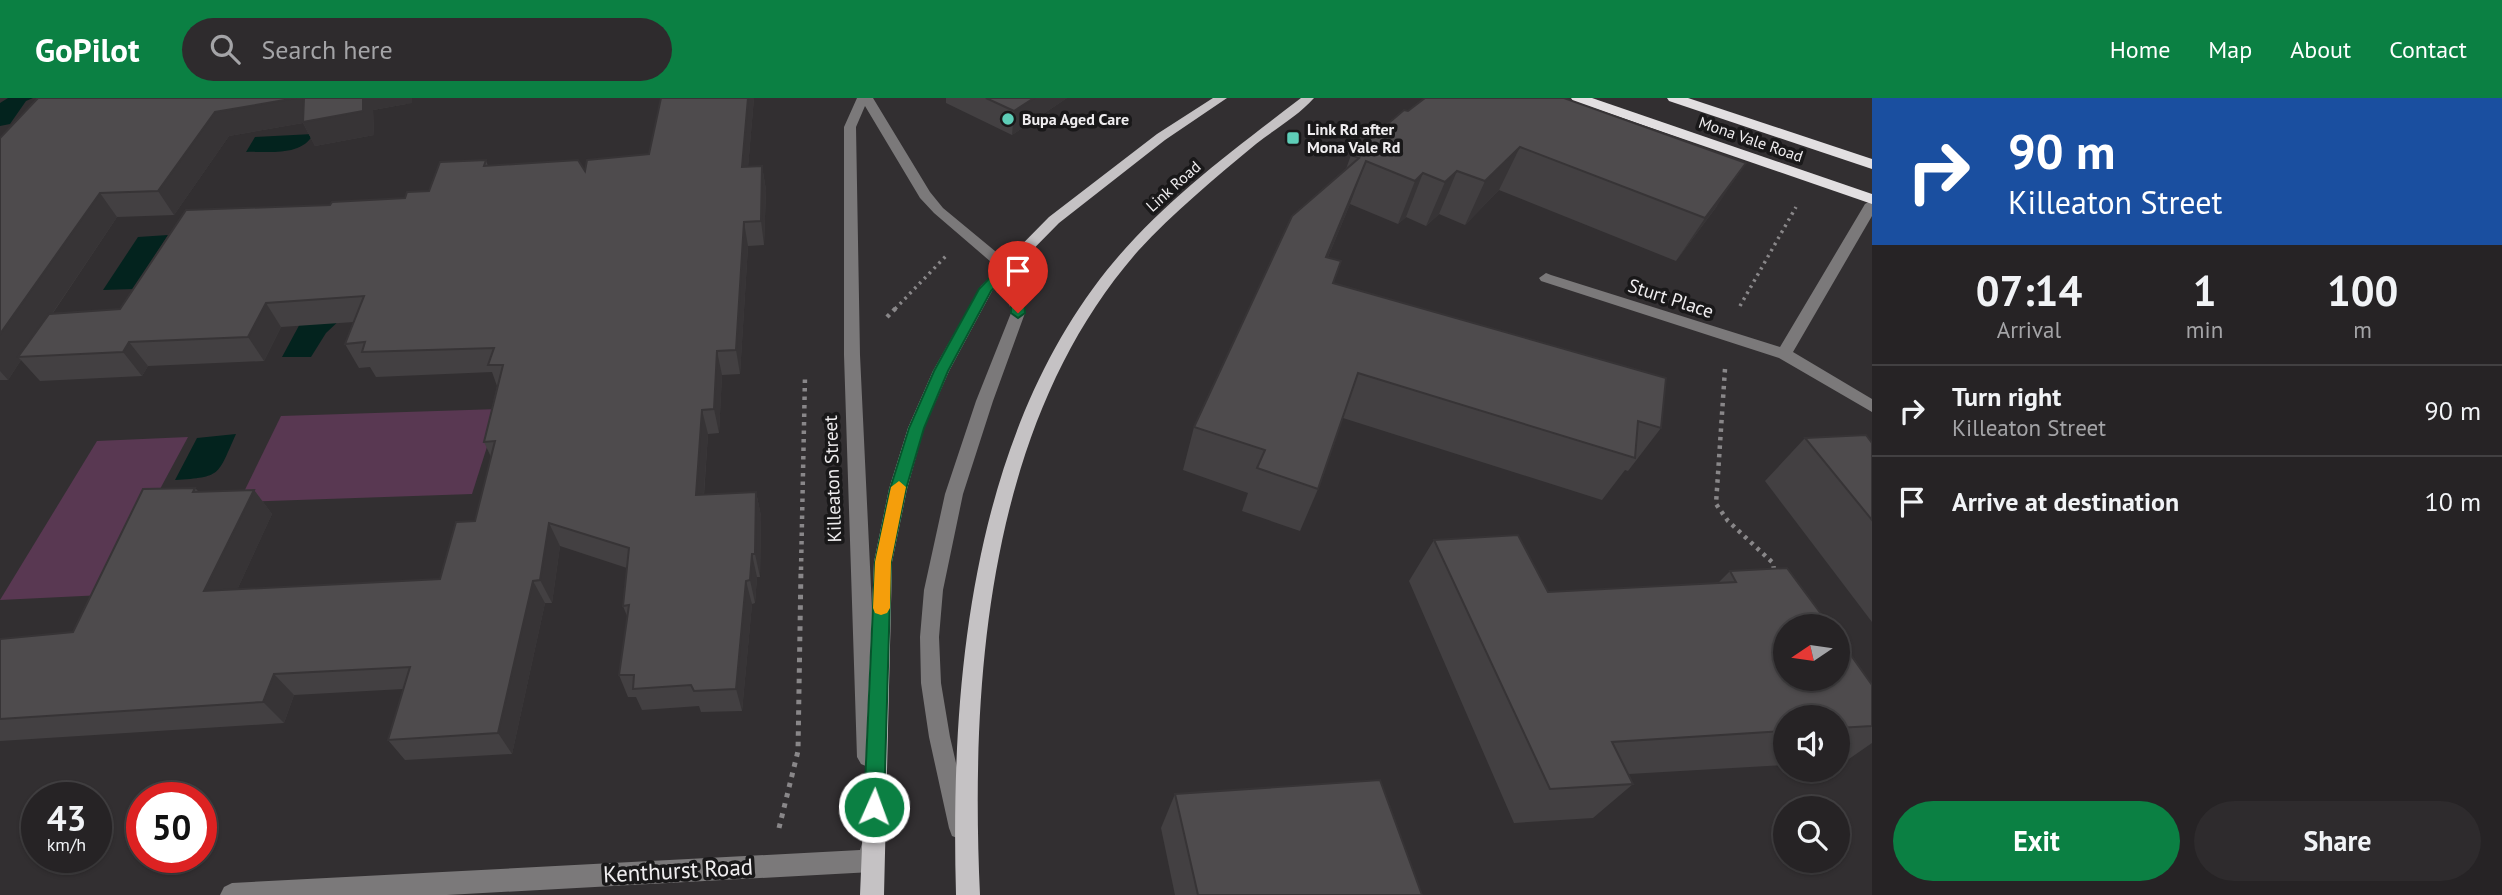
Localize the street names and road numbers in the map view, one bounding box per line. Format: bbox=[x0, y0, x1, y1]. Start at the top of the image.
street label: Mona Vale Road bbox=[1696, 112, 1806, 166]
street label: Link Road bbox=[1142, 156, 1204, 216]
street label: Sturt Place bbox=[1625, 273, 1717, 323]
street label: Killeaton Street bbox=[818, 414, 846, 543]
street label: Kenthurst Road bbox=[602, 852, 754, 888]

